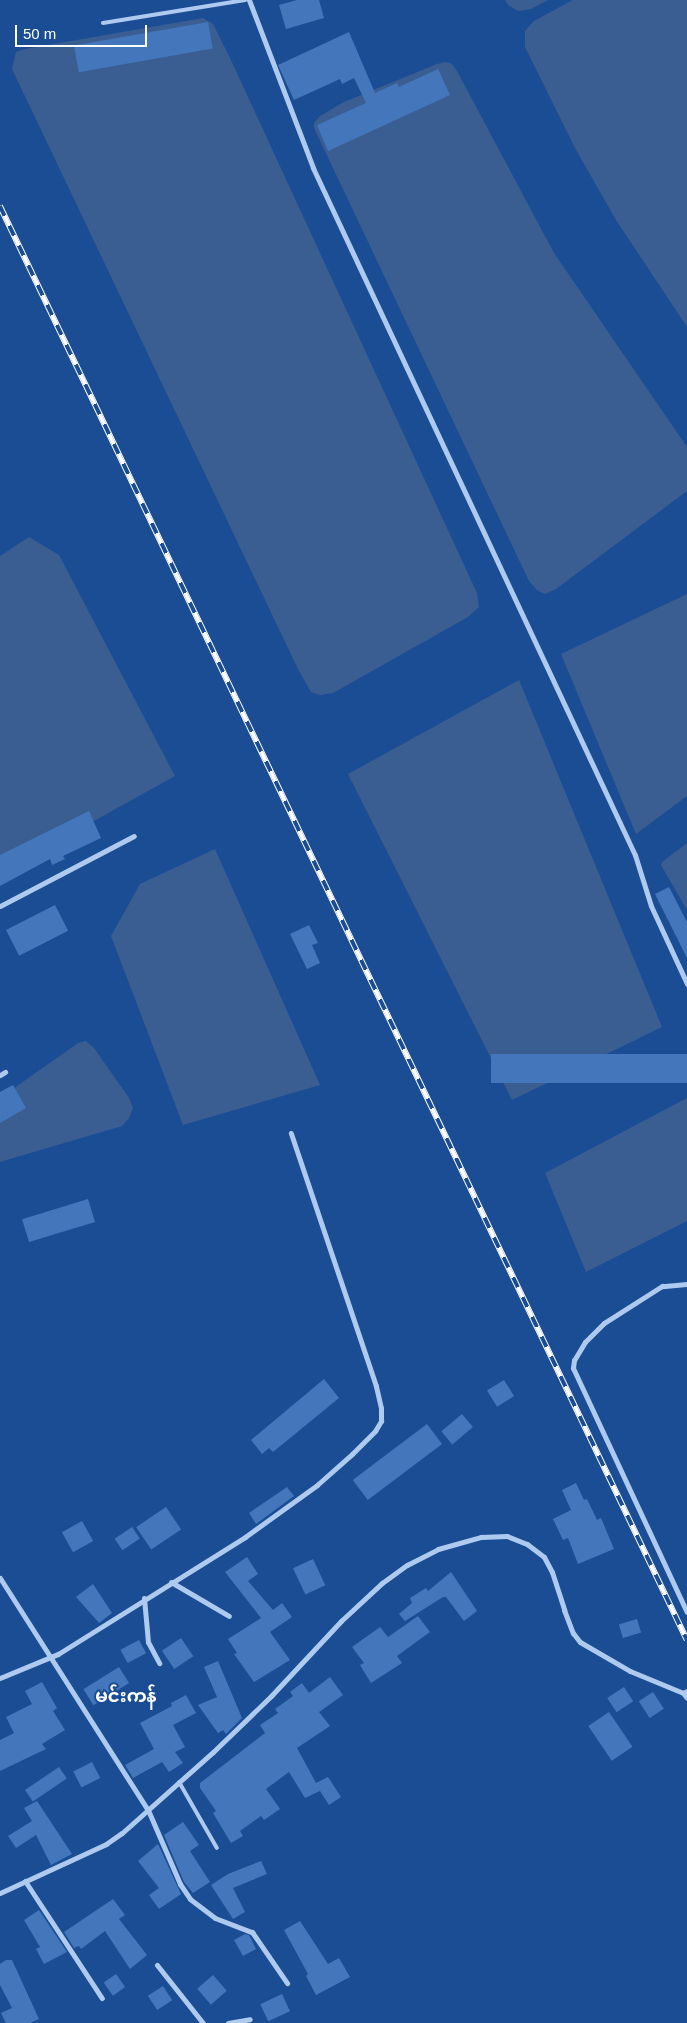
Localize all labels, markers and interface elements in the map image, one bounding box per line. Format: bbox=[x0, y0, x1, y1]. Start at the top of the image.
scale bar bbox=[18, 15, 150, 47]
text: 50 m bbox=[23, 25, 56, 42]
district label: မင်းကန် bbox=[95, 1685, 157, 1707]

